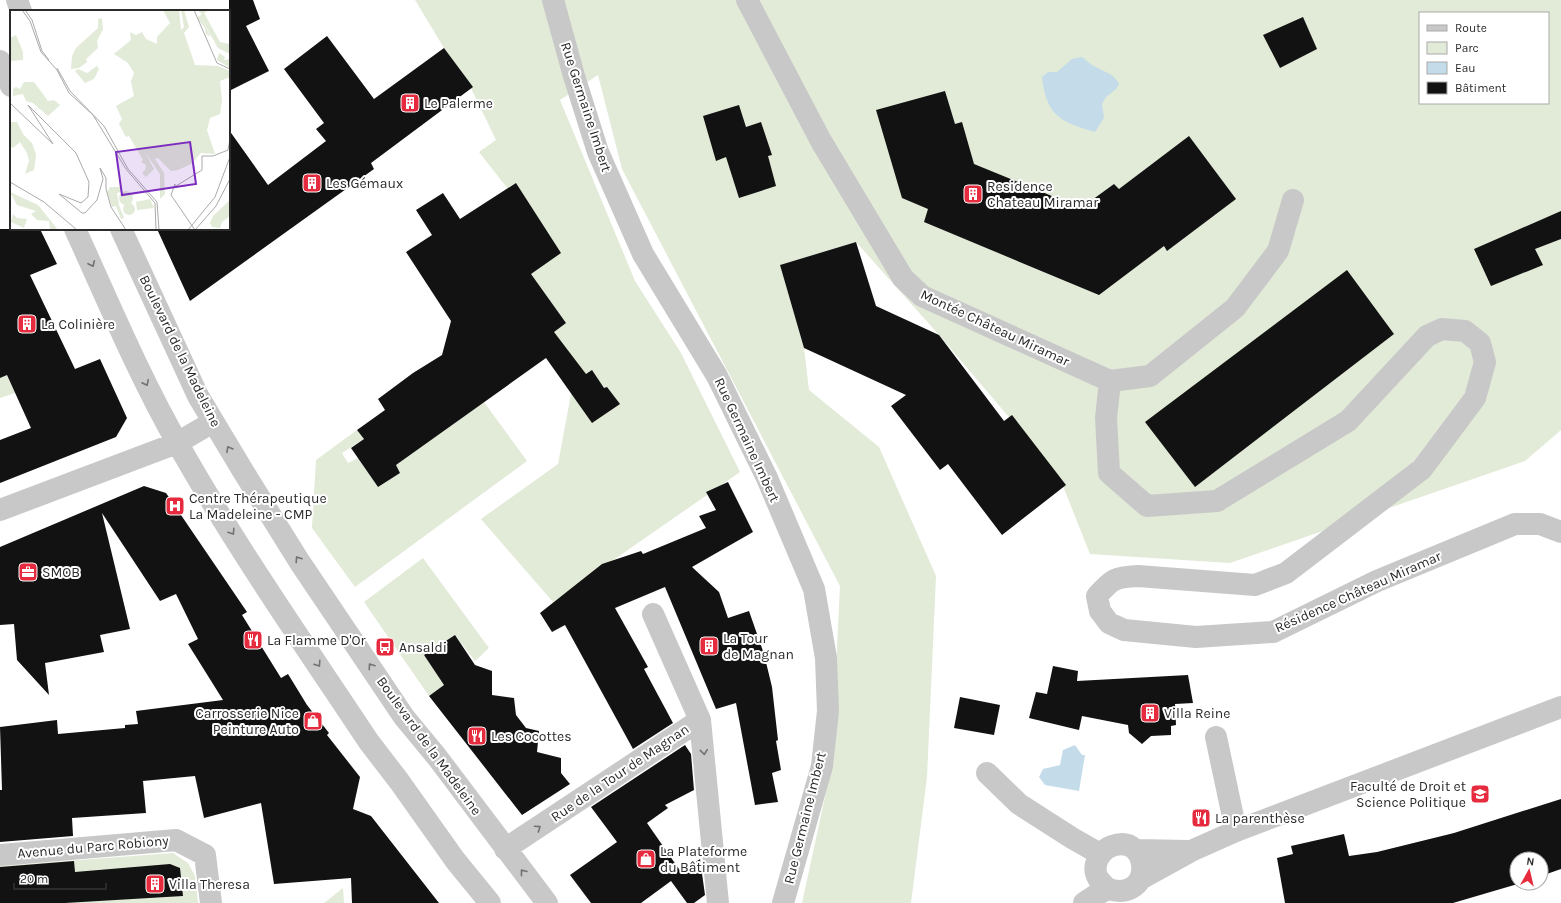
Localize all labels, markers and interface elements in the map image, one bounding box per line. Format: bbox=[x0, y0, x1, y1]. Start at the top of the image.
inset map bbox=[10, 10, 230, 230]
legend bbox=[1419, 12, 1549, 104]
text: Route bbox=[1455, 21, 1487, 35]
street label: Rue Germaine Imbert bbox=[557, 40, 615, 174]
text: Parc bbox=[1455, 41, 1479, 55]
text: Eau bbox=[1455, 61, 1476, 75]
text: Bâtiment bbox=[1455, 81, 1507, 95]
building icon: Le Palerme bbox=[399, 92, 421, 114]
place label: Le Palerme bbox=[424, 95, 493, 112]
building icon: Les Gémaux bbox=[301, 172, 323, 194]
place label: Les Gémaux bbox=[326, 175, 403, 192]
place label: Residence Chateau Miramar bbox=[987, 178, 1099, 211]
building icon: Residence Chateau Miramar bbox=[962, 183, 984, 205]
one-way arrow bbox=[87, 260, 95, 268]
street label: Boulevard de la Madeleine bbox=[136, 272, 224, 430]
street label: Montée Château Miramar bbox=[918, 286, 1073, 370]
building icon: La Colinière bbox=[16, 313, 38, 335]
place label: La Colinière bbox=[41, 316, 115, 333]
street label: Rue Germaine Imbert bbox=[711, 375, 783, 505]
one-way arrow bbox=[141, 378, 149, 386]
one-way arrow bbox=[227, 445, 234, 453]
place label: Centre Thérapeutique La Madeleine - CMP bbox=[189, 490, 327, 523]
hospital icon: Centre Thérapeutique La Madeleine - CMP bbox=[164, 495, 186, 517]
one-way arrow bbox=[227, 528, 234, 535]
street label: Résidence Château Miramar bbox=[1272, 547, 1445, 636]
one-way arrow bbox=[296, 556, 303, 563]
office icon: SMOB bbox=[17, 561, 39, 583]
place label: SMOB bbox=[42, 564, 80, 581]
restaurant icon: La Flamme D'Or bbox=[242, 629, 264, 651]
place label: La Tour de Magnan bbox=[723, 630, 794, 663]
place label: La Flamme D'Or bbox=[267, 632, 366, 649]
building icon: La Tour de Magnan bbox=[698, 635, 720, 657]
bus stop icon: Ansaldi bbox=[374, 636, 396, 658]
place label: Ansaldi bbox=[399, 639, 447, 656]
one-way arrow bbox=[313, 660, 321, 667]
one-way arrow bbox=[368, 663, 376, 670]
street label: Boulevard de la Madeleine bbox=[373, 673, 485, 819]
building icon: Villa Reine bbox=[1139, 702, 1161, 724]
place label: Carrosserie Nice Peinture Auto bbox=[195, 705, 299, 738]
place label: Villa Reine bbox=[1164, 705, 1231, 722]
shop icon: Carrosserie Nice Peinture Auto bbox=[302, 710, 324, 732]
street label: Rue de la Tour de Magnan bbox=[548, 720, 692, 826]
restaurant icon: Les Cocottes bbox=[466, 725, 488, 747]
place label: Les Cocottes bbox=[491, 728, 572, 745]
one-way arrow bbox=[699, 749, 708, 755]
street label: Rue Germaine Imbert bbox=[780, 750, 830, 886]
place label: Faculté de Droit et Science Politique bbox=[1350, 778, 1466, 811]
school or university icon: Faculté de Droit et Science Politique bbox=[1469, 783, 1491, 805]
restaurant icon: La parenthèse bbox=[1190, 807, 1212, 829]
place label: La parenthèse bbox=[1215, 810, 1305, 827]
one-way arrow bbox=[533, 825, 540, 832]
street label: Avenue du Parc Robiony bbox=[17, 832, 170, 862]
place label: La Plateforme du Bâtiment bbox=[660, 843, 747, 876]
shop icon: La Plateforme du Bâtiment bbox=[635, 848, 657, 870]
north arrow bbox=[1509, 851, 1549, 891]
text: N bbox=[1526, 855, 1535, 869]
scale bar bbox=[14, 865, 106, 891]
one-way arrow bbox=[521, 870, 528, 877]
text: 20 m bbox=[20, 872, 48, 886]
building icon: Villa Theresa bbox=[144, 873, 166, 895]
place label: Villa Theresa bbox=[169, 876, 250, 893]

